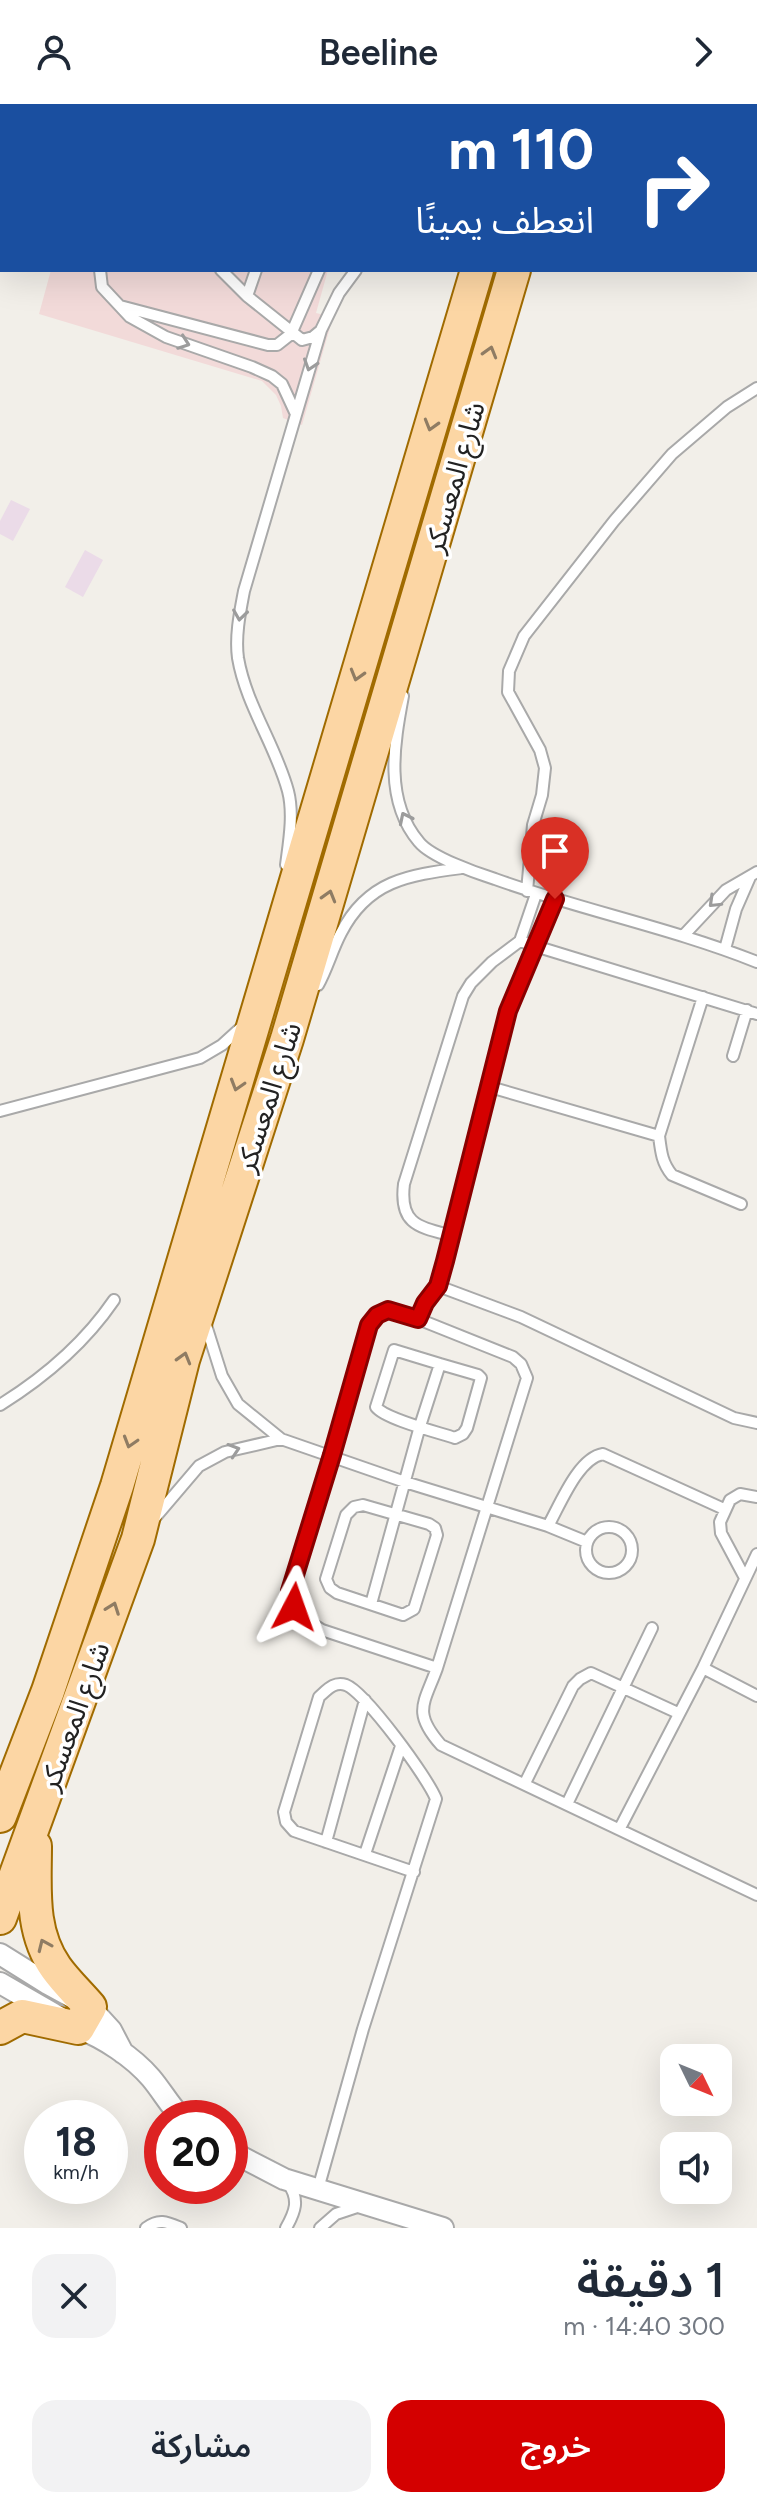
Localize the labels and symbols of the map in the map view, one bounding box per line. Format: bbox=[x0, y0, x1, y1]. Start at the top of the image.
one-way arrow bbox=[176, 334, 190, 350]
one-way arrow bbox=[481, 345, 497, 359]
one-way arrow bbox=[303, 357, 319, 371]
street label: شارع المعسكر bbox=[416, 398, 496, 558]
one-way arrow bbox=[424, 418, 440, 432]
one-way arrow bbox=[232, 608, 249, 622]
one-way arrow bbox=[350, 667, 366, 681]
one-way arrow bbox=[400, 811, 415, 826]
pin bbox=[521, 817, 589, 899]
one-way arrow bbox=[320, 890, 336, 904]
one-way arrow bbox=[709, 893, 723, 908]
street label: شارع المعسكر bbox=[228, 1018, 312, 1178]
one-way arrow bbox=[230, 1078, 246, 1092]
one-way arrow bbox=[175, 1352, 191, 1365]
one-way arrow bbox=[123, 1434, 139, 1448]
one-way arrow bbox=[226, 1444, 240, 1460]
position arrow bbox=[252, 1565, 336, 1649]
one-way arrow bbox=[103, 1602, 120, 1616]
street label: شارع المعسكر bbox=[31, 1637, 120, 1797]
one-way arrow bbox=[38, 1938, 54, 1953]
north arrow bbox=[660, 2044, 732, 2116]
speed limit sign: 20 bbox=[144, 2100, 248, 2204]

